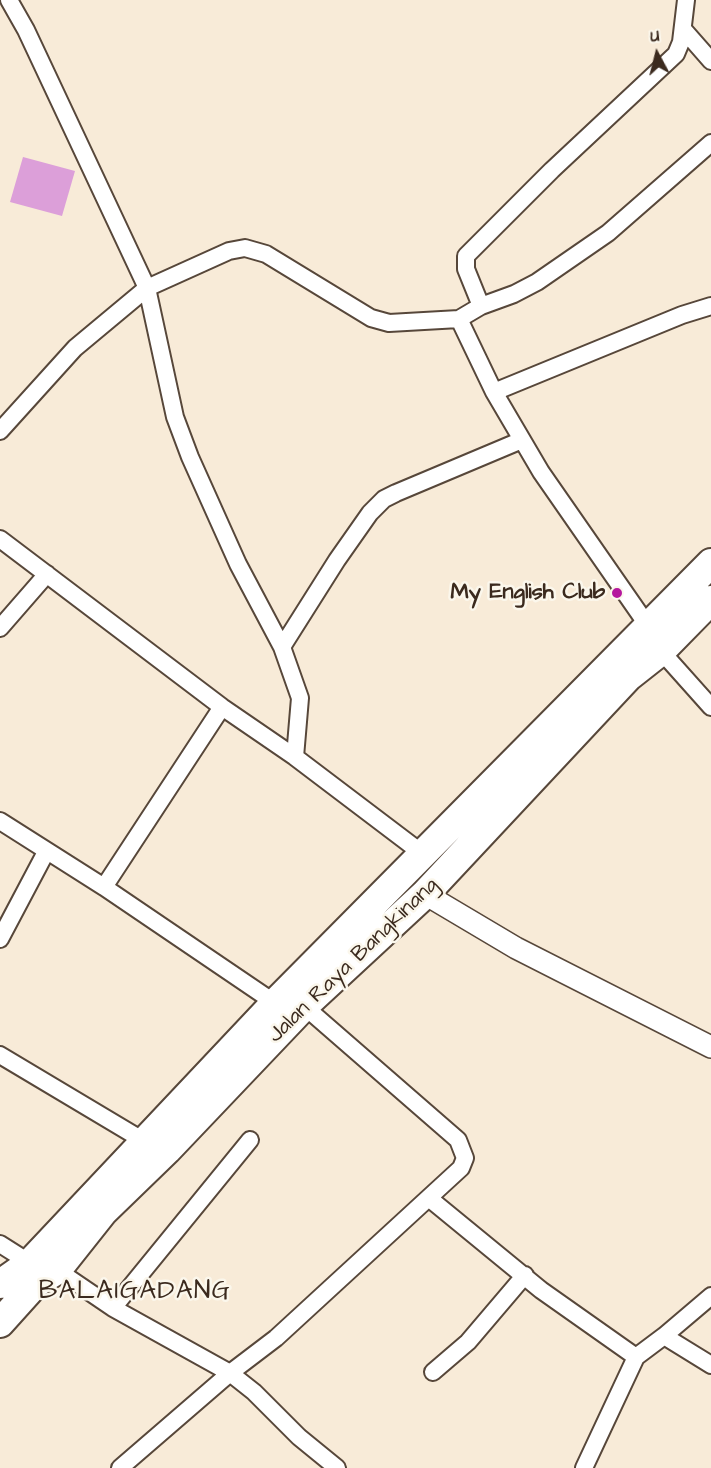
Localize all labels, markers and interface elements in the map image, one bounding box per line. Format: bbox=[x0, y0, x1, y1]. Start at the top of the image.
north arrow bbox=[627, 24, 687, 84]
text: U bbox=[649, 25, 661, 48]
place label: My English Club bbox=[450, 580, 605, 606]
marker: My English Club bbox=[610, 586, 624, 600]
street label: Jalan Raya Bangkinang bbox=[263, 873, 445, 1049]
district label: BALAIGADANG bbox=[39, 1277, 231, 1309]

